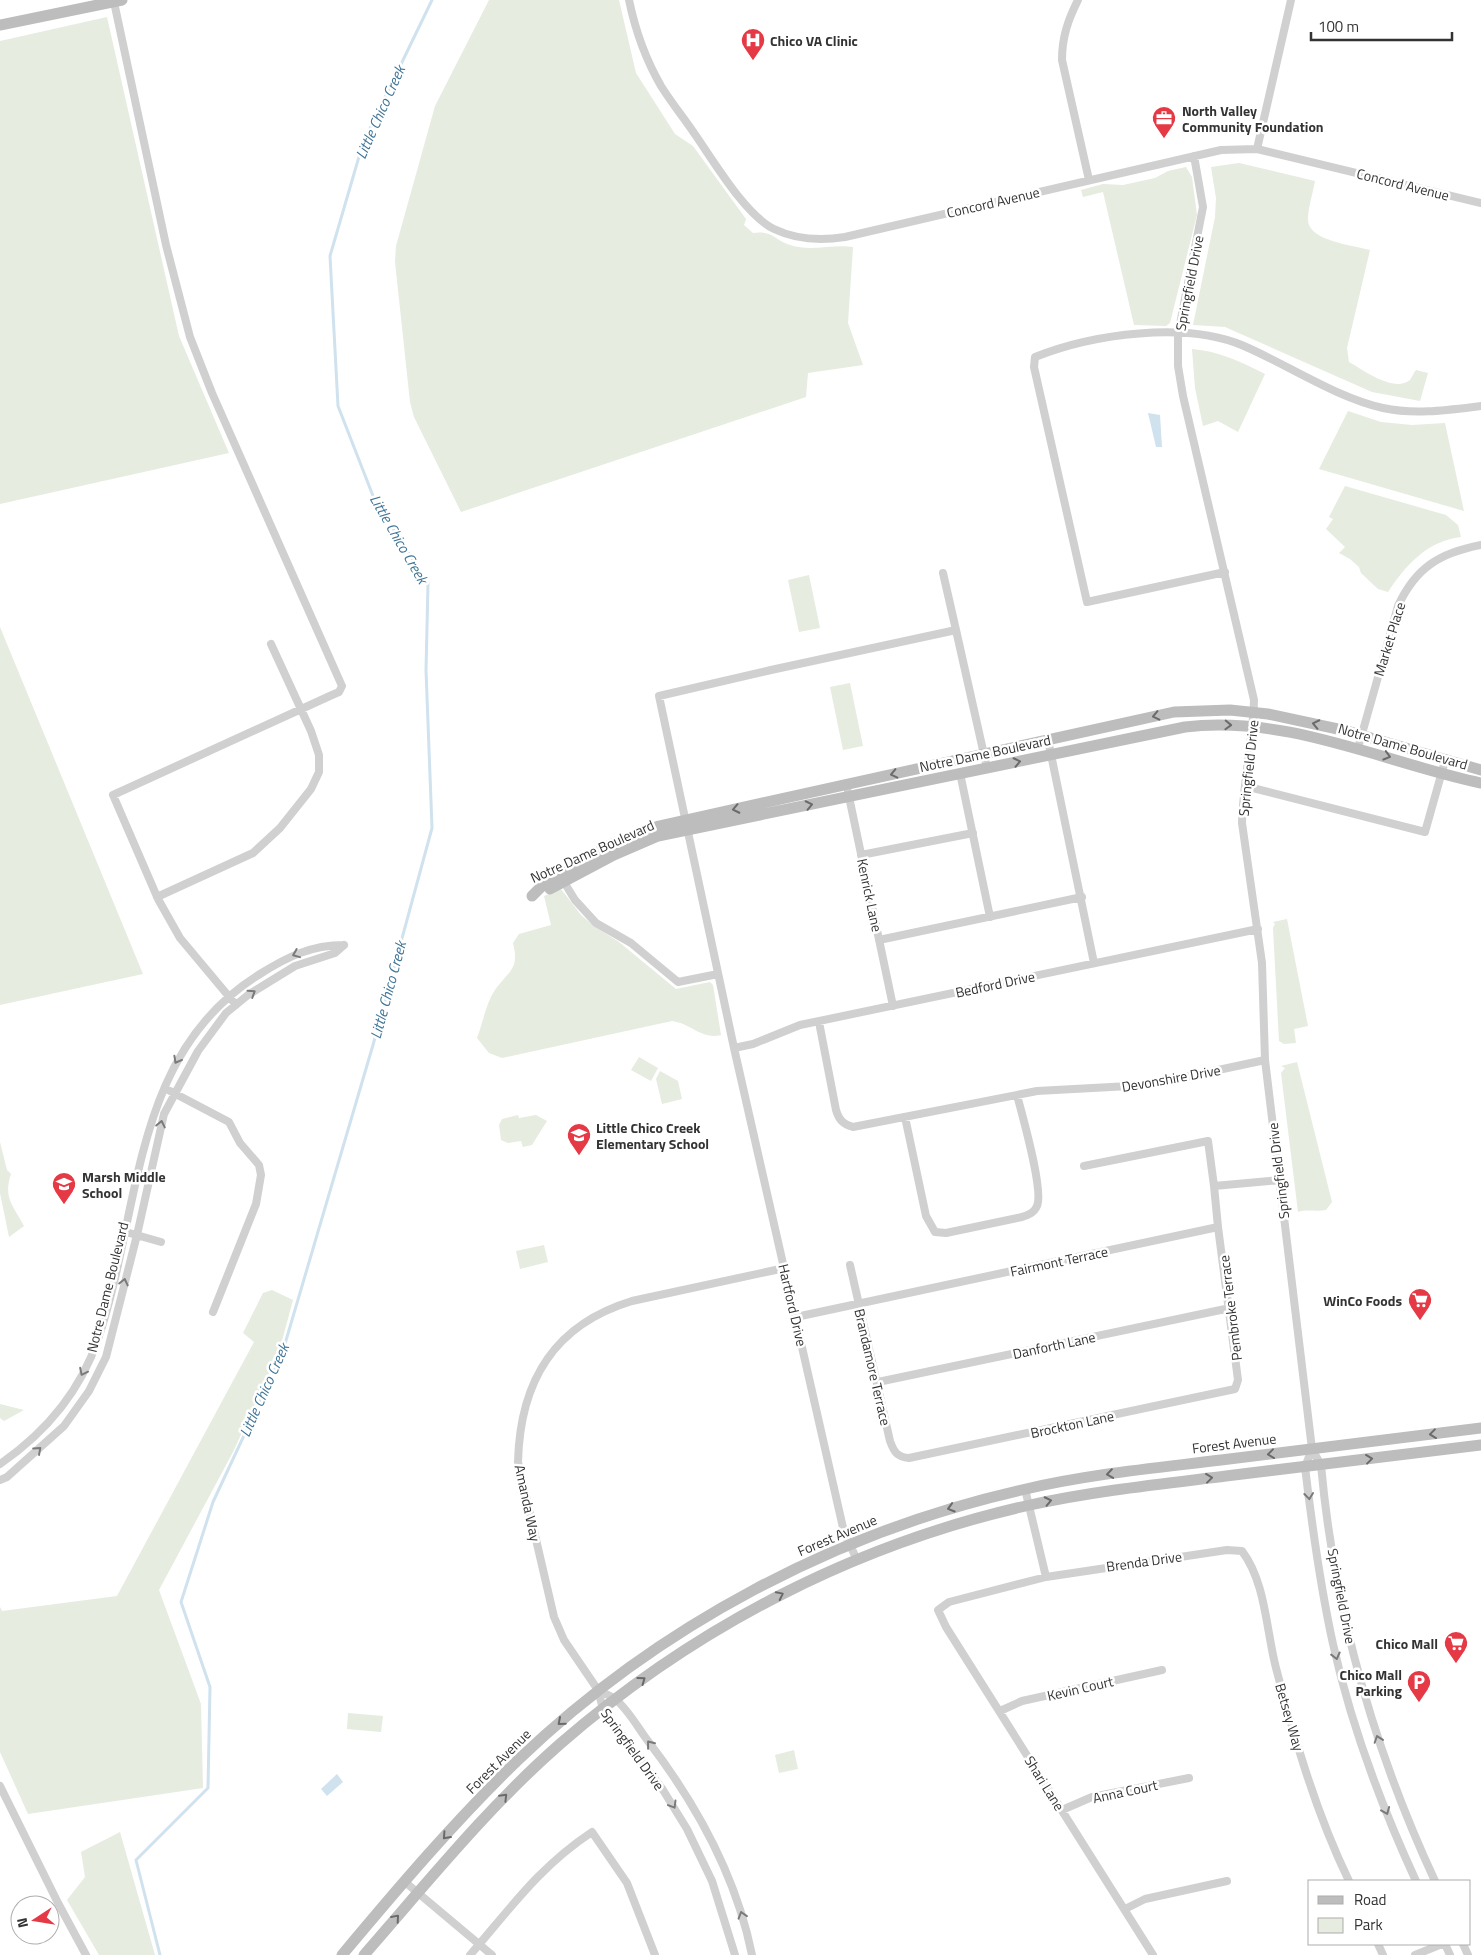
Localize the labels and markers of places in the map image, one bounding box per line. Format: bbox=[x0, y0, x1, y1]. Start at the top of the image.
hospital icon: Chico VA Clinic bbox=[740, 27, 766, 61]
place label: Chico VA Clinic bbox=[770, 30, 858, 51]
place label: North Valley Community Foundation bbox=[1182, 100, 1324, 137]
office icon: North Valley Community Foundation bbox=[1151, 105, 1177, 139]
place label: Little Chico Creek Elementary School bbox=[596, 1117, 709, 1154]
school or university icon: Little Chico Creek Elementary School bbox=[566, 1122, 592, 1156]
place label: Marsh Middle School bbox=[82, 1166, 166, 1203]
school or university icon: Marsh Middle School bbox=[51, 1171, 77, 1205]
supermarket icon: WinCo Foods bbox=[1407, 1287, 1433, 1321]
place label: WinCo Foods bbox=[1323, 1290, 1402, 1311]
supermarket icon: Chico Mall bbox=[1443, 1630, 1469, 1664]
place label: Chico Mall bbox=[1376, 1633, 1438, 1654]
place label: Chico Mall Parking bbox=[1340, 1664, 1403, 1701]
parking icon: Chico Mall Parking bbox=[1406, 1669, 1432, 1703]

